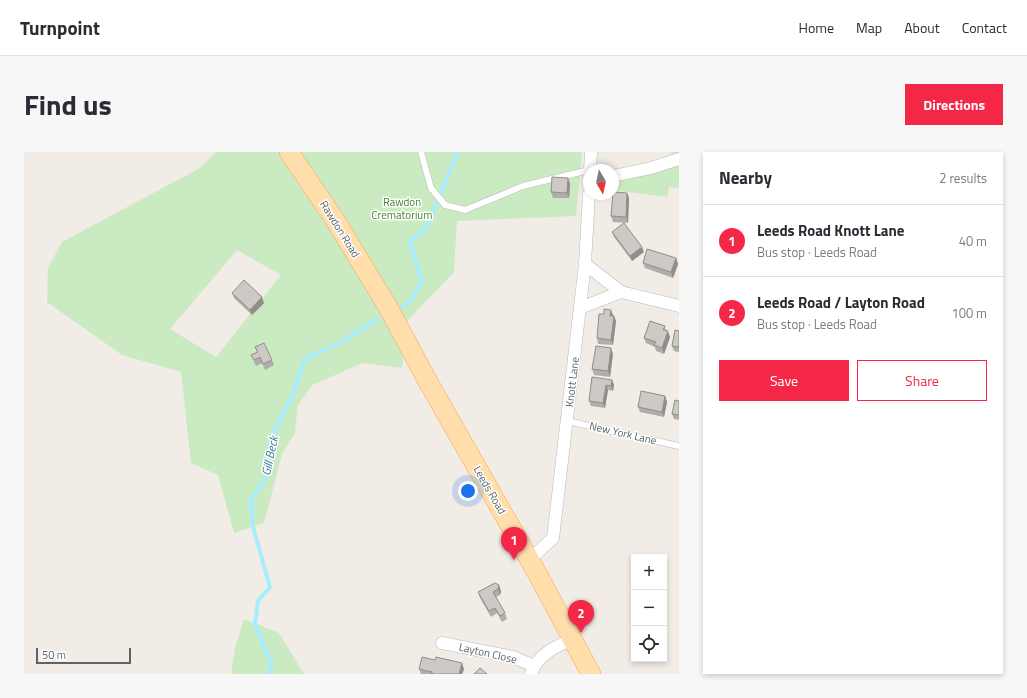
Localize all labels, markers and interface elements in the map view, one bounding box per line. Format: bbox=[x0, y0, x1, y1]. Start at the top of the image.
text: Turnpoint bbox=[20, 13, 100, 42]
text: Home bbox=[799, 17, 834, 38]
text: Map bbox=[856, 17, 882, 38]
text: About bbox=[904, 17, 940, 38]
text: Contact bbox=[962, 17, 1007, 38]
text: Find us bbox=[24, 83, 112, 126]
button: Directions bbox=[905, 84, 1003, 125]
north arrow bbox=[583, 164, 619, 200]
text: Nearby bbox=[719, 165, 772, 191]
text: 2 results bbox=[939, 168, 987, 188]
park label: Rawdon Crematorium bbox=[372, 194, 432, 223]
street label: Rawdon Road bbox=[316, 197, 364, 261]
text: Leeds Road Knott Lane bbox=[757, 219, 904, 242]
text: 1 bbox=[728, 231, 736, 251]
text: 40 m bbox=[959, 231, 987, 251]
text: Bus stop · Leeds Road bbox=[757, 242, 877, 262]
text: Leeds Road / Layton Road bbox=[757, 291, 925, 314]
text: 2 bbox=[728, 303, 736, 323]
text: 100 m bbox=[951, 303, 987, 323]
text: Bus stop · Leeds Road bbox=[757, 314, 877, 334]
street label: Knott Lane bbox=[561, 356, 583, 408]
button: Save bbox=[719, 360, 849, 401]
button: Share bbox=[857, 360, 987, 401]
street label: New York Lane bbox=[588, 418, 659, 449]
water label: Gill Beck bbox=[256, 433, 283, 477]
street label: Leeds Road bbox=[470, 463, 510, 517]
your location bbox=[458, 481, 478, 501]
pin: 1 bbox=[501, 527, 527, 560]
map controls bbox=[631, 554, 667, 662]
button: + bbox=[631, 554, 667, 590]
button: − bbox=[631, 590, 667, 626]
pin: 2 bbox=[568, 600, 594, 633]
button: locate bbox=[631, 626, 667, 662]
street label: Layton Close bbox=[457, 639, 519, 668]
scale bar bbox=[36, 646, 131, 665]
text: 50 m bbox=[42, 647, 66, 663]

